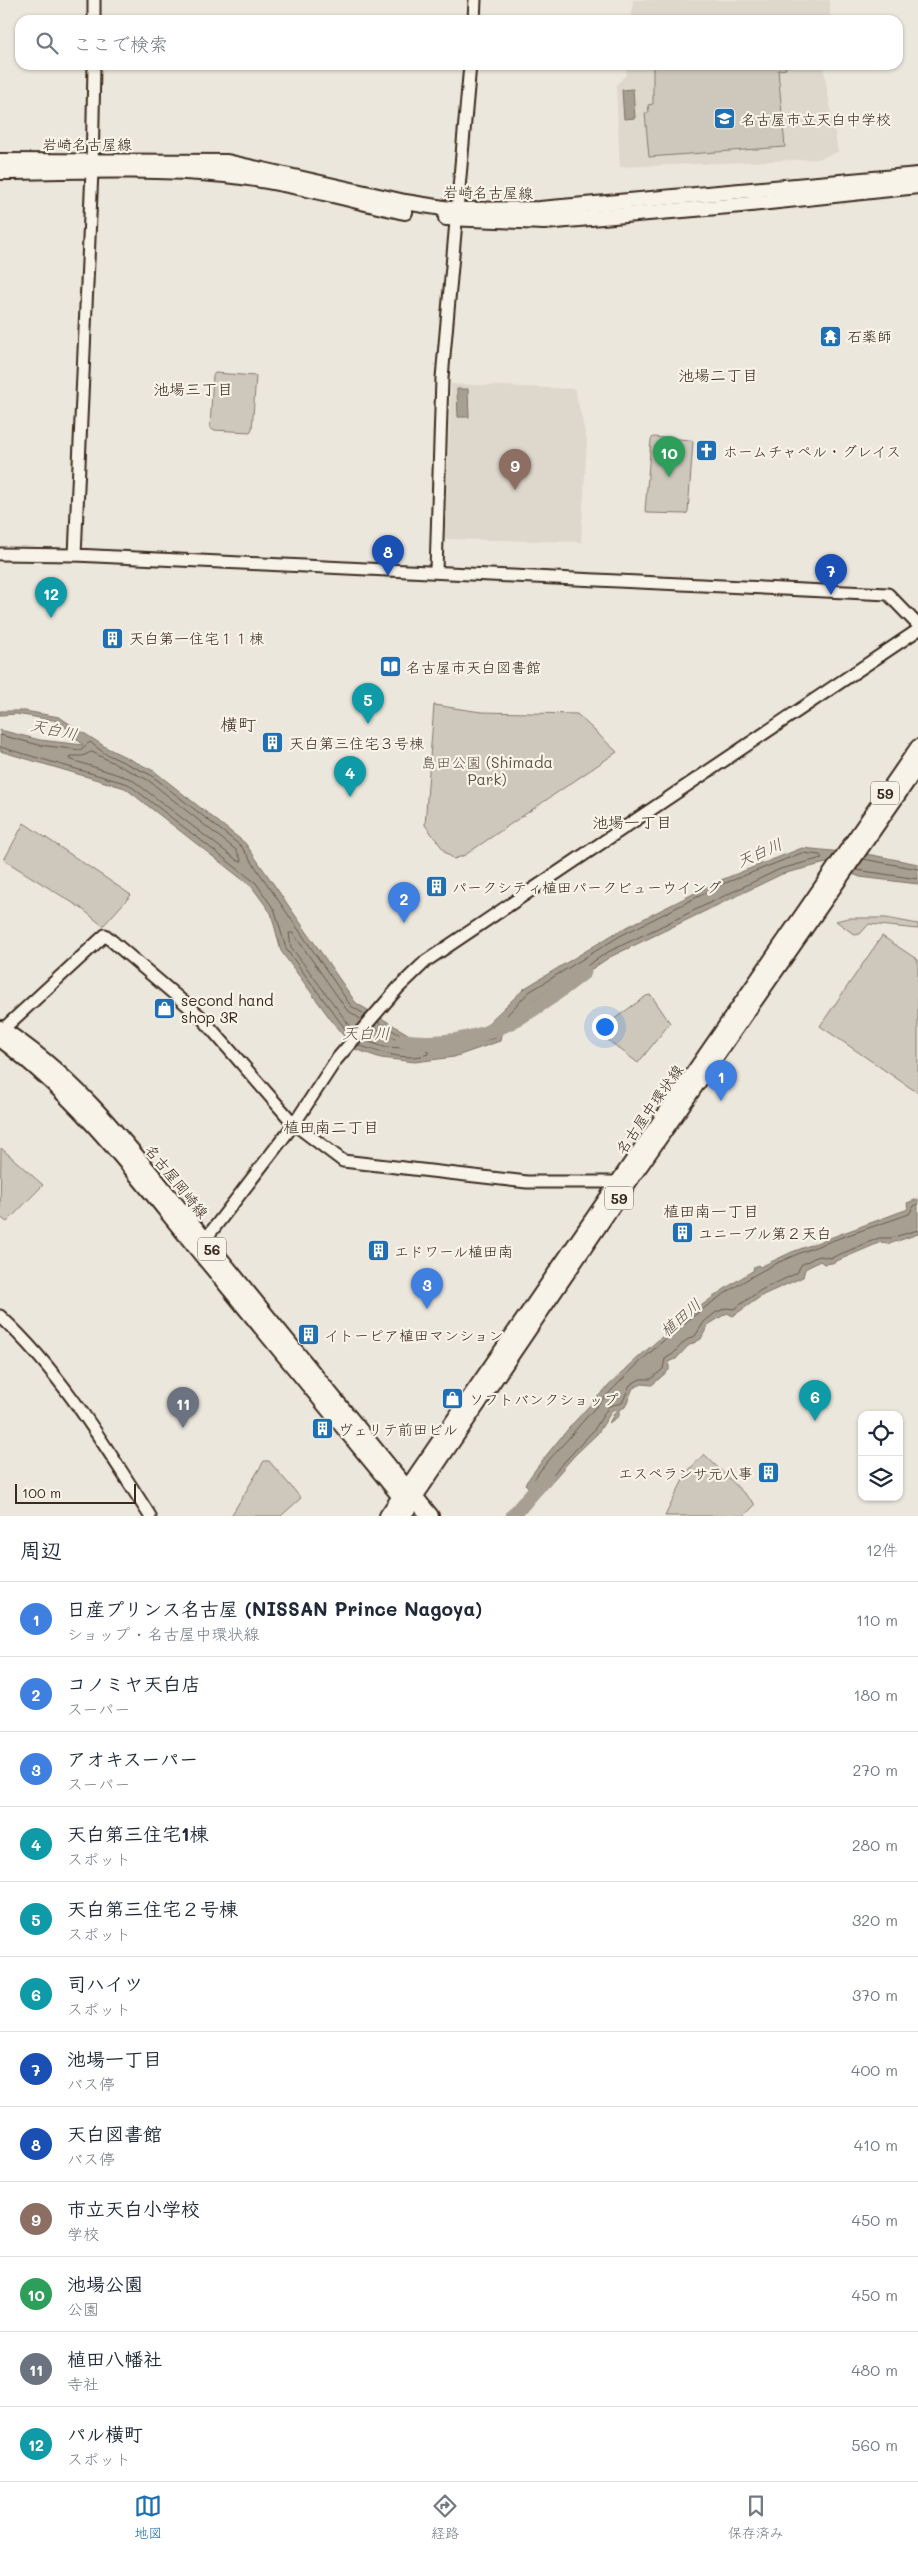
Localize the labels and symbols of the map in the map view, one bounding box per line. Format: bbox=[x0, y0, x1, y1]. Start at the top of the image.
school or university icon: 名古屋市立天白中学校 bbox=[713, 107, 737, 131]
place label: 名古屋市立天白中学校 bbox=[741, 109, 891, 129]
street label: 岩崎名古屋線 bbox=[42, 134, 132, 154]
street label: 岩崎名古屋線 bbox=[443, 181, 533, 203]
temple icon: 石薬師 bbox=[819, 324, 843, 348]
place label: 石薬師 bbox=[847, 326, 892, 346]
district label: 池場二丁目 bbox=[678, 364, 758, 385]
district label: 池場三丁目 bbox=[153, 378, 233, 399]
pin: 10 bbox=[653, 436, 685, 477]
church icon: ホームチャペル・グレイス bbox=[695, 439, 719, 463]
place label: ホームチャペル・グレイス bbox=[723, 441, 901, 461]
pin: 9 bbox=[499, 449, 531, 490]
pin: 8 bbox=[372, 535, 404, 576]
pin: 7 bbox=[815, 554, 847, 595]
pin: 12 bbox=[35, 577, 67, 618]
building icon: 天白第一住宅１１棟 bbox=[101, 626, 125, 650]
place label: 天白第一住宅１１棟 bbox=[129, 628, 264, 648]
library icon: 名古屋市天白図書館 bbox=[378, 655, 402, 679]
place label: 名古屋市天白図書館 bbox=[406, 657, 541, 677]
pin: 5 bbox=[352, 683, 384, 724]
district label: 横町 bbox=[220, 712, 256, 736]
water label: 天白川 bbox=[28, 714, 80, 744]
building icon: 天白第三住宅３号棟 bbox=[261, 731, 285, 755]
place label: 天白第三住宅３号棟 bbox=[289, 733, 424, 753]
park label: 島田公園 (Shimada Park) bbox=[421, 752, 553, 789]
pin: 4 bbox=[334, 756, 366, 797]
road number: 59 bbox=[871, 781, 899, 804]
district label: 池場一丁目 bbox=[592, 811, 672, 832]
water label: 天白川 bbox=[733, 833, 785, 871]
building icon: パークシティ植田パークビューウイング bbox=[424, 875, 448, 899]
place label: パークシティ植田パークビューウイング bbox=[452, 877, 721, 897]
pin: 2 bbox=[388, 882, 420, 923]
place label: second hand shop 3R bbox=[181, 990, 274, 1027]
shop icon: second hand shop 3R bbox=[153, 997, 177, 1021]
your location bbox=[592, 1014, 618, 1040]
water label: 天白川 bbox=[342, 1022, 390, 1043]
street label: 名古屋中環状線 bbox=[611, 1060, 687, 1158]
pin: 1 bbox=[705, 1060, 737, 1101]
district label: 植田南二丁目 bbox=[283, 1116, 379, 1137]
street label: 名古屋岡崎線 bbox=[141, 1140, 213, 1222]
road number: 59 bbox=[605, 1186, 633, 1210]
district label: 植田南一丁目 bbox=[663, 1200, 759, 1221]
building icon: ユニーブル第２天白 bbox=[670, 1221, 694, 1245]
place label: ユニーブル第２天白 bbox=[698, 1223, 832, 1243]
road number: 56 bbox=[198, 1238, 226, 1260]
building icon: エドワール植田南 bbox=[366, 1239, 390, 1263]
place label: エドワール植田南 bbox=[394, 1241, 513, 1261]
pin: 3 bbox=[411, 1268, 443, 1309]
water label: 植田川 bbox=[655, 1293, 705, 1341]
building icon: イトーピア植田マンション bbox=[296, 1323, 320, 1347]
place label: イトーピア植田マンション bbox=[324, 1325, 503, 1345]
pin: 6 bbox=[799, 1380, 831, 1421]
pin: 11 bbox=[167, 1387, 199, 1428]
shop icon: ソフトバンクショップ bbox=[441, 1387, 465, 1411]
place label: ソフトバンクショップ bbox=[469, 1389, 618, 1409]
building icon: ヴェリテ前田ビル bbox=[310, 1417, 334, 1441]
place label: ヴェリテ前田ビル bbox=[338, 1419, 458, 1439]
building icon: エスペランサ元八事 bbox=[757, 1461, 781, 1485]
place label: エスペランサ元八事 bbox=[618, 1463, 753, 1483]
scale bar bbox=[15, 1481, 136, 1504]

